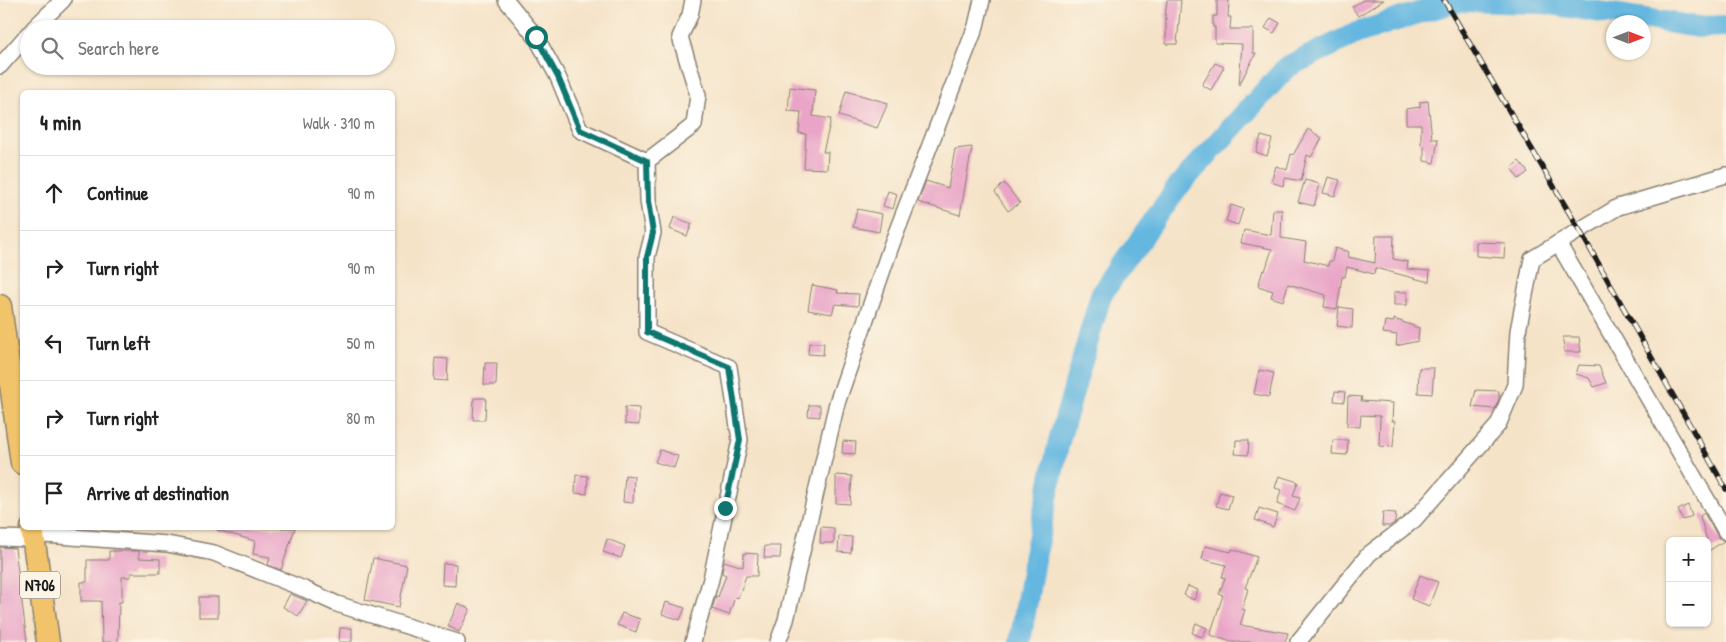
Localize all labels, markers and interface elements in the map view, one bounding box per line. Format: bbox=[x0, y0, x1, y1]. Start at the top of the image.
north arrow bbox=[1606, 15, 1651, 60]
search box bbox=[20, 20, 395, 75]
route start bbox=[525, 26, 548, 49]
icon: search bbox=[38, 34, 66, 62]
text: Search here bbox=[78, 35, 159, 61]
text: 4 min bbox=[40, 108, 81, 137]
text: Walk · 310 m bbox=[303, 112, 375, 134]
icon: ahead bbox=[40, 179, 68, 207]
text: Continue bbox=[87, 180, 148, 206]
text: 90 m bbox=[347, 182, 375, 204]
icon: right bbox=[40, 254, 68, 282]
text: Turn right bbox=[87, 255, 158, 281]
text: 90 m bbox=[347, 257, 375, 279]
icon: left bbox=[40, 329, 68, 357]
text: Turn left bbox=[87, 330, 150, 356]
text: 50 m bbox=[347, 332, 375, 354]
icon: right bbox=[40, 404, 68, 432]
text: Turn right bbox=[87, 405, 158, 431]
text: 80 m bbox=[346, 407, 375, 429]
icon: arrive bbox=[40, 479, 68, 507]
text: Arrive at destination bbox=[87, 480, 229, 506]
route end bbox=[714, 497, 737, 520]
map controls bbox=[1666, 537, 1711, 627]
button: + bbox=[1666, 537, 1711, 582]
road number: N706 bbox=[20, 572, 60, 598]
button: − bbox=[1666, 582, 1711, 627]

